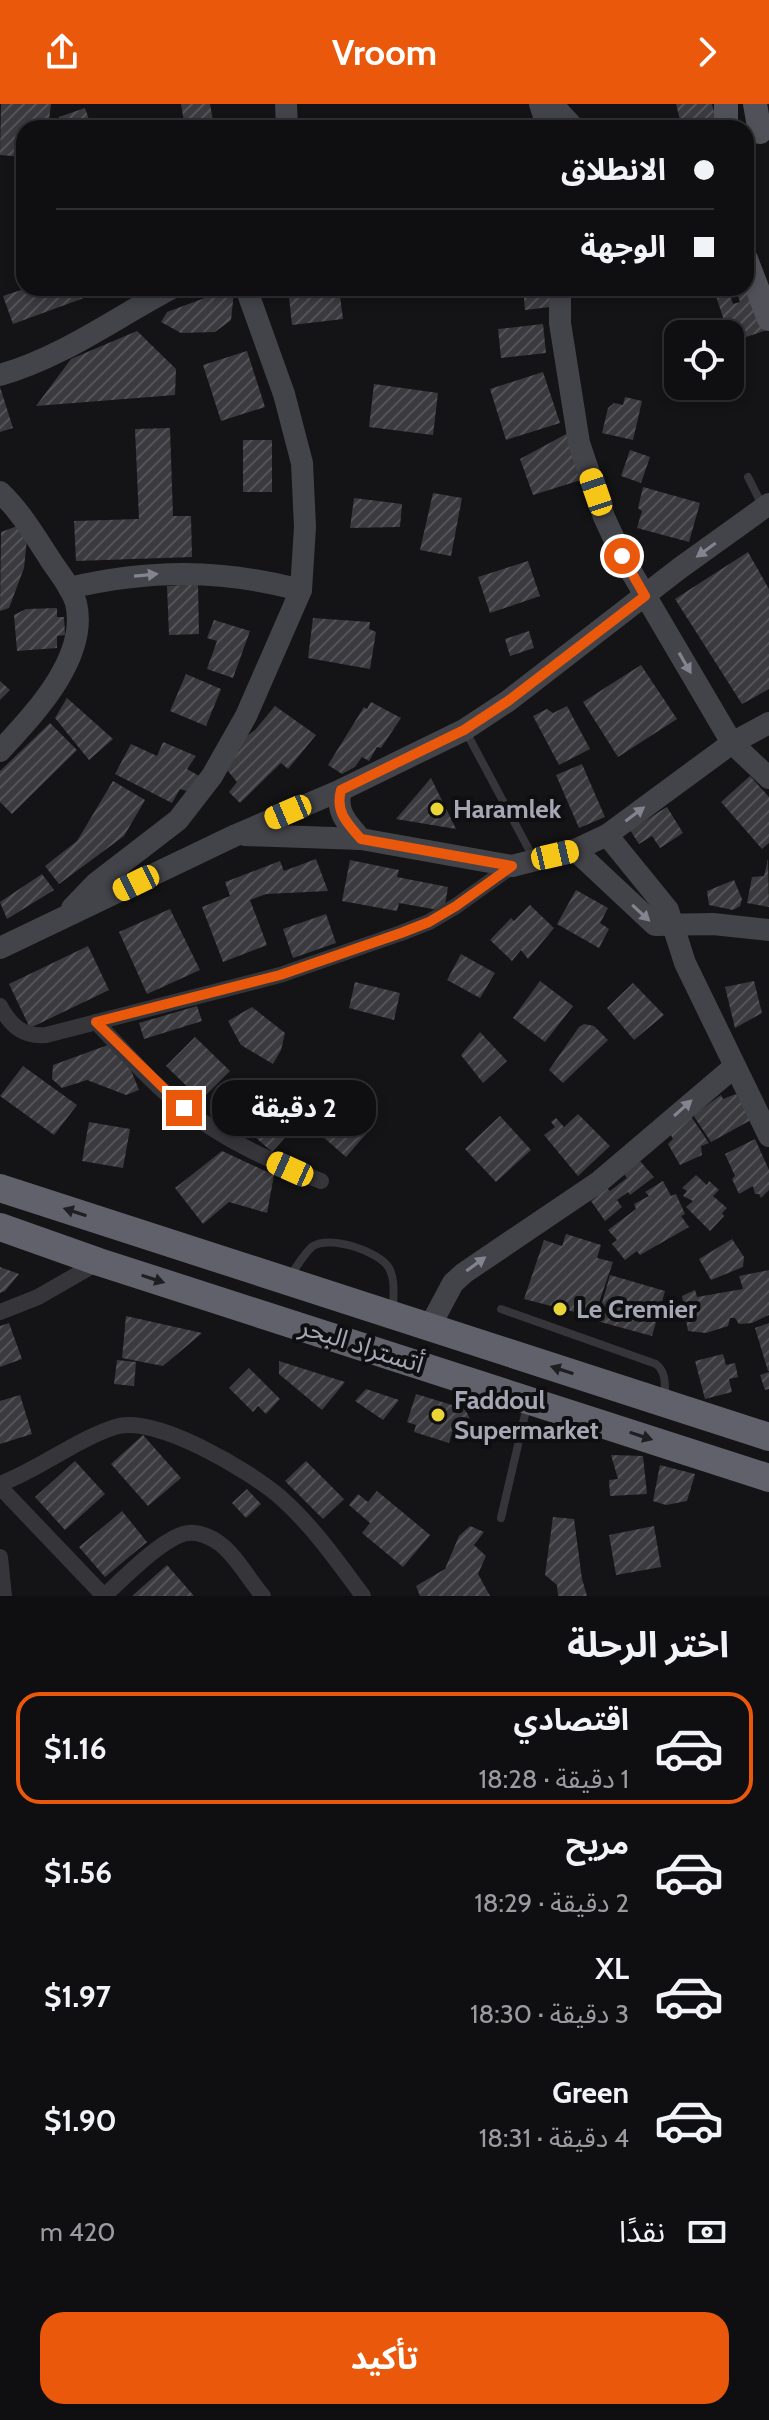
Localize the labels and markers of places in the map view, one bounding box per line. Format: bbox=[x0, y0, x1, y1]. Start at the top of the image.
place label: Haramlek bbox=[453, 793, 562, 825]
marker: Haramlek bbox=[428, 800, 446, 818]
place label: Le Cremier bbox=[576, 1293, 697, 1325]
marker: Le Cremier bbox=[551, 1300, 569, 1318]
place label: Faddoul Supermarket bbox=[454, 1384, 599, 1446]
marker: Faddoul Supermarket bbox=[429, 1406, 447, 1424]

